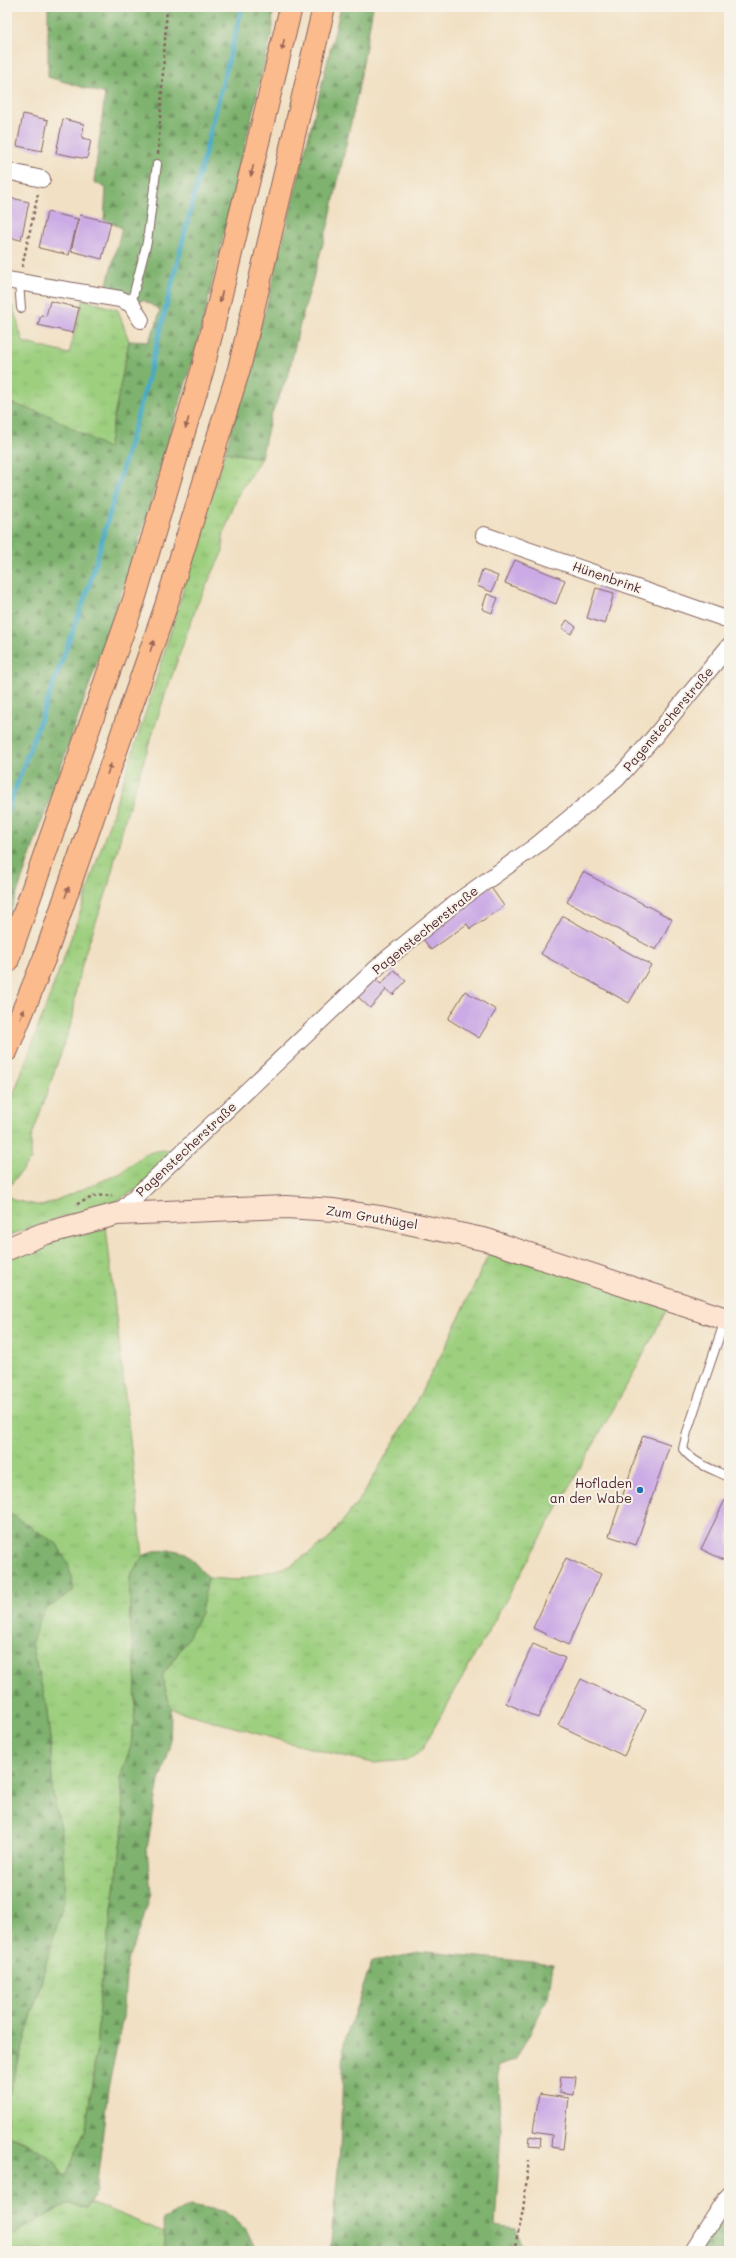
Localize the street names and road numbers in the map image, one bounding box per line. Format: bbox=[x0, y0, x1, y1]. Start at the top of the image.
street label: Hünenbrink bbox=[570, 557, 644, 596]
street label: Pagenstecherstraße bbox=[619, 663, 716, 774]
street label: Pagenstecherstraße bbox=[368, 882, 481, 978]
street label: Pagenstecherstraße bbox=[132, 1098, 240, 1200]
street label: Zum Gruthügel bbox=[325, 1201, 419, 1232]

